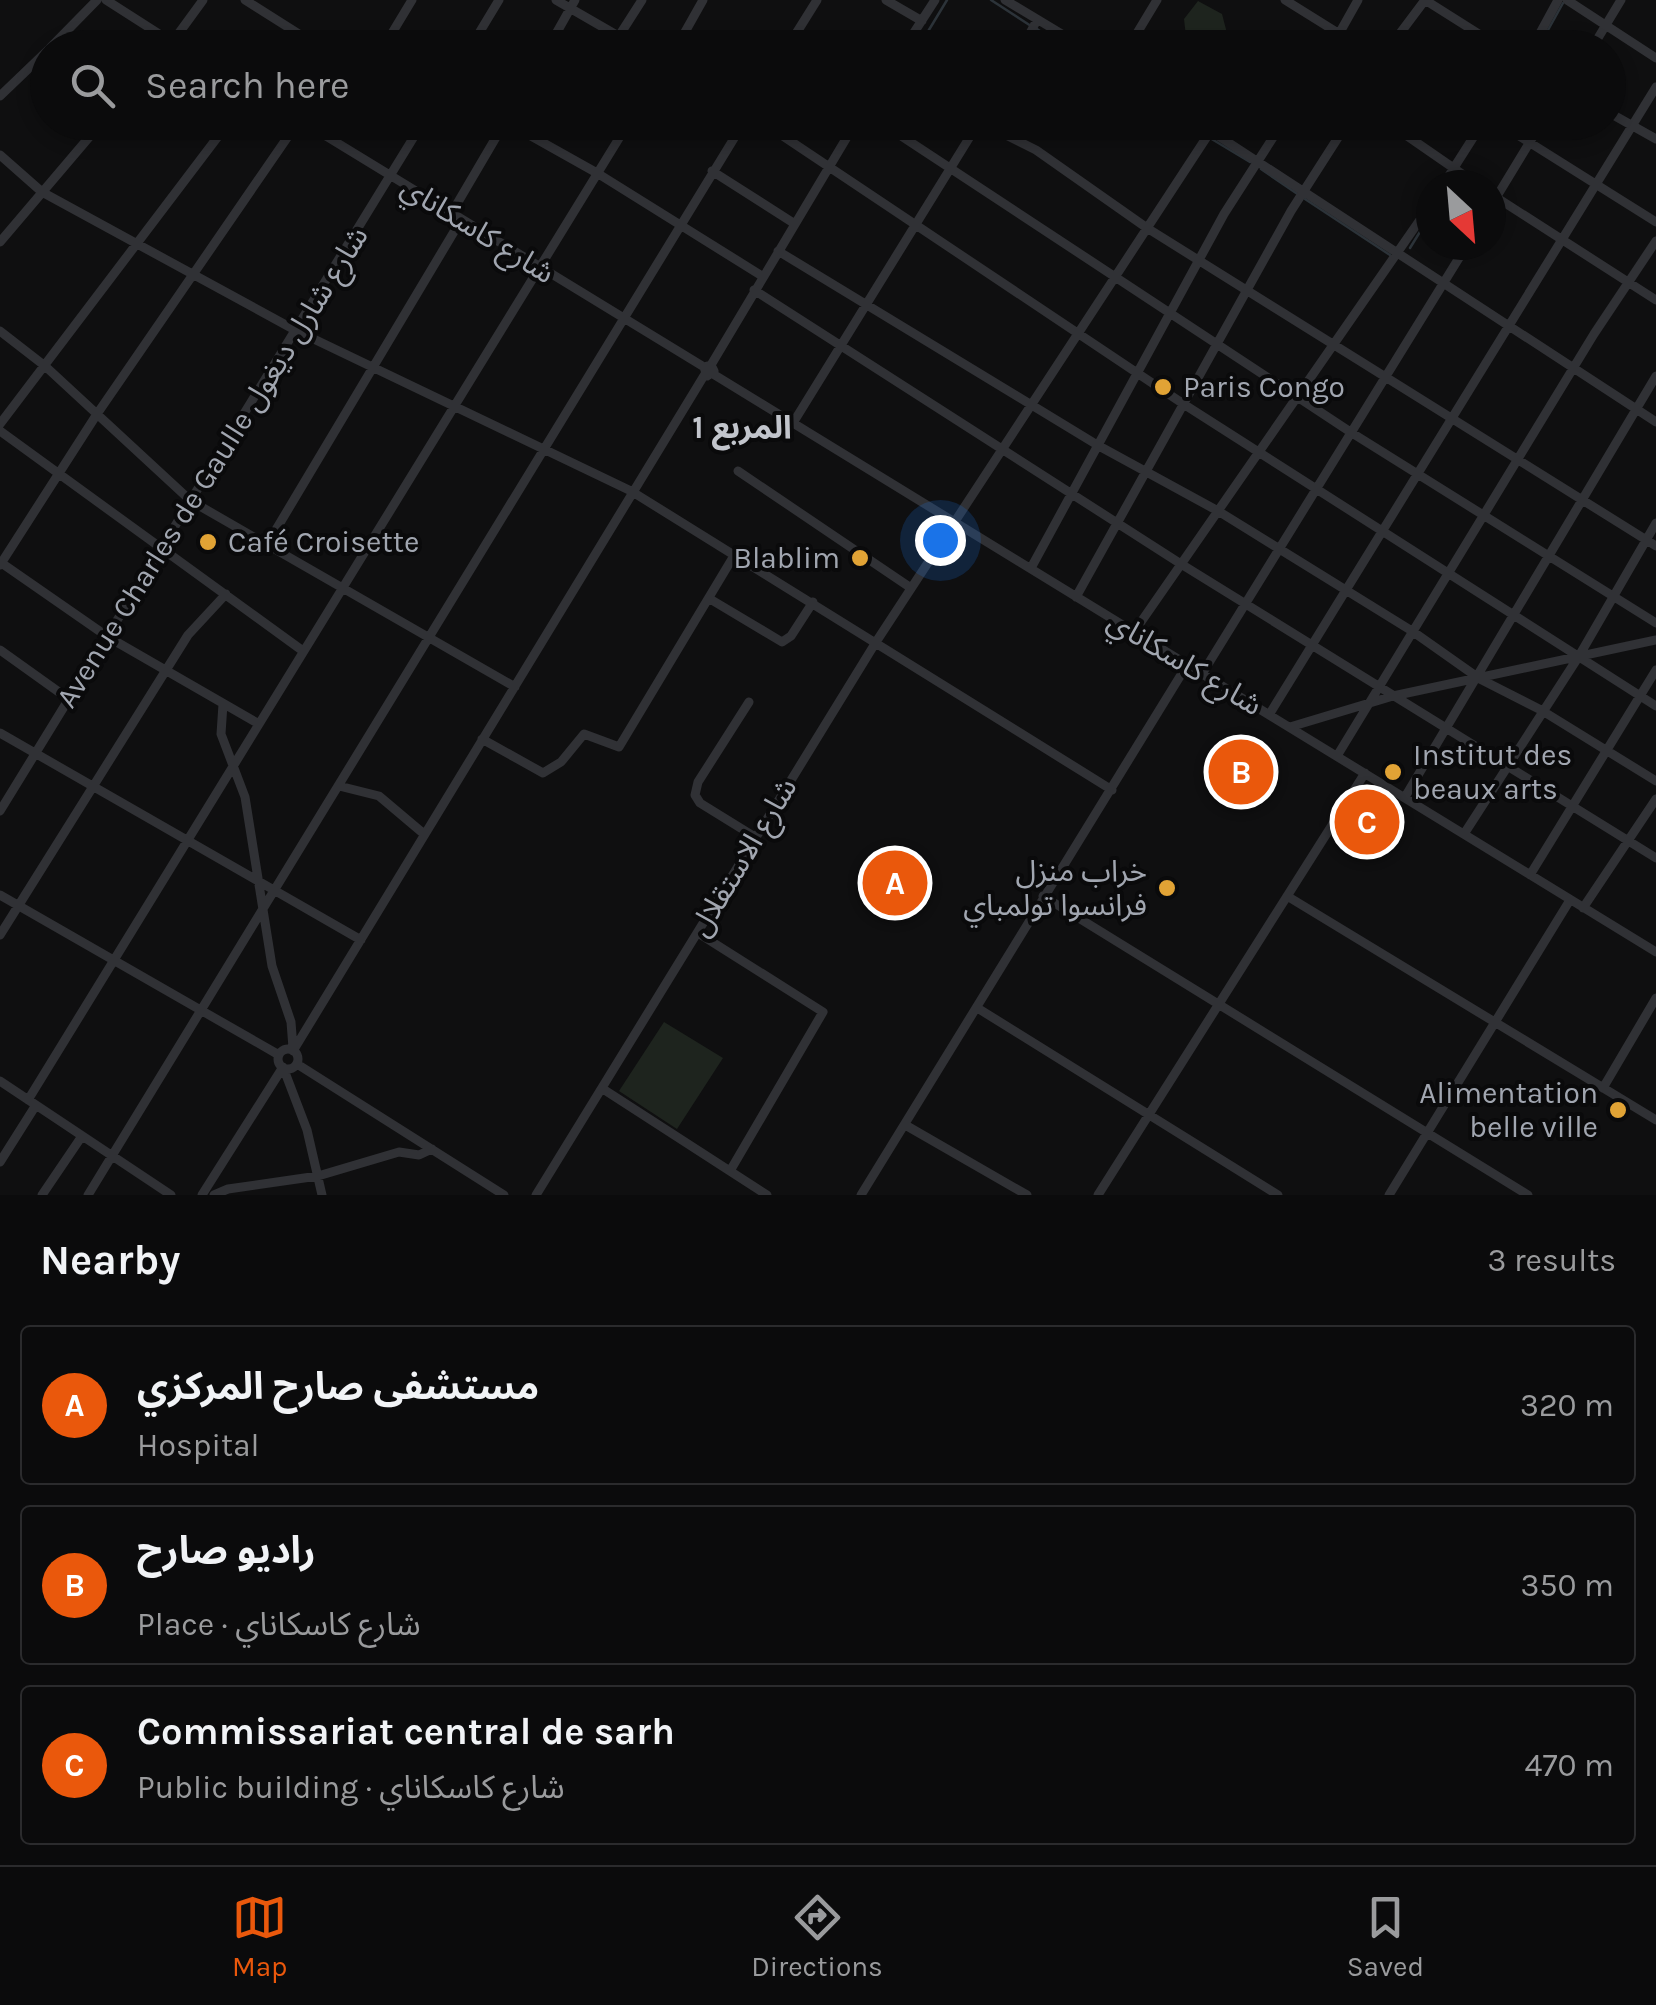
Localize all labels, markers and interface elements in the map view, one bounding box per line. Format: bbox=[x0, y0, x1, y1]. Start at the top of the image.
search box bbox=[30, 30, 1626, 140]
icon: search bbox=[65, 58, 120, 113]
text: Search here bbox=[145, 63, 349, 108]
street label: شارع كاسكاناي bbox=[392, 169, 561, 296]
north arrow bbox=[1416, 170, 1506, 260]
street label: Avenue Charles de Gaulle شارع شارل ديغول bbox=[48, 220, 379, 716]
place label: Paris Congo bbox=[1183, 369, 1345, 405]
marker: Paris Congo bbox=[1152, 376, 1174, 398]
district label: المربع 1 bbox=[692, 409, 792, 451]
your location bbox=[915, 515, 966, 566]
place label: Café Croisette bbox=[228, 524, 419, 560]
marker: Café Croisette bbox=[197, 531, 219, 553]
place label: Blablim bbox=[733, 540, 840, 576]
marker: Blablim bbox=[849, 547, 871, 569]
street label: شارع كاسكاناي bbox=[1099, 603, 1269, 727]
pin: B bbox=[1208, 734, 1274, 810]
place label: Institut des beaux arts bbox=[1413, 737, 1572, 807]
marker: Institut des beaux arts bbox=[1382, 761, 1404, 783]
street label: شارع الاستقلال bbox=[682, 771, 808, 945]
pin: C bbox=[1334, 784, 1400, 860]
pin: A bbox=[862, 846, 928, 920]
place label: خراب منزل فرانسوا تولمباي bbox=[963, 853, 1147, 928]
marker: خراب منزل فرانسوا تولمباي bbox=[1156, 877, 1178, 899]
place label: Alimentation belle ville bbox=[1419, 1075, 1598, 1145]
marker: Alimentation belle ville bbox=[1607, 1099, 1629, 1121]
text: Nearby bbox=[40, 1235, 180, 1285]
text: 3 results bbox=[1488, 1242, 1616, 1279]
text: مستشفى صارح المركزي bbox=[137, 1364, 539, 1409]
text: A bbox=[64, 1387, 85, 1424]
text: 320 m bbox=[1520, 1387, 1614, 1424]
text: Hospital bbox=[137, 1427, 260, 1464]
text: راديو صارح bbox=[137, 1528, 316, 1573]
text: B bbox=[64, 1567, 85, 1604]
text: 350 m bbox=[1521, 1567, 1614, 1604]
text: Place · شارع كاسكاناي bbox=[137, 1606, 421, 1643]
text: Commissariat central de sarh bbox=[137, 1709, 675, 1754]
text: C bbox=[64, 1747, 85, 1784]
text: 470 m bbox=[1525, 1747, 1614, 1784]
text: Public building · شارع كاسكاناي bbox=[137, 1769, 565, 1806]
tab: Map bbox=[232, 1890, 287, 1983]
tab: Directions bbox=[751, 1890, 883, 1983]
tab: Saved bbox=[1347, 1890, 1424, 1983]

